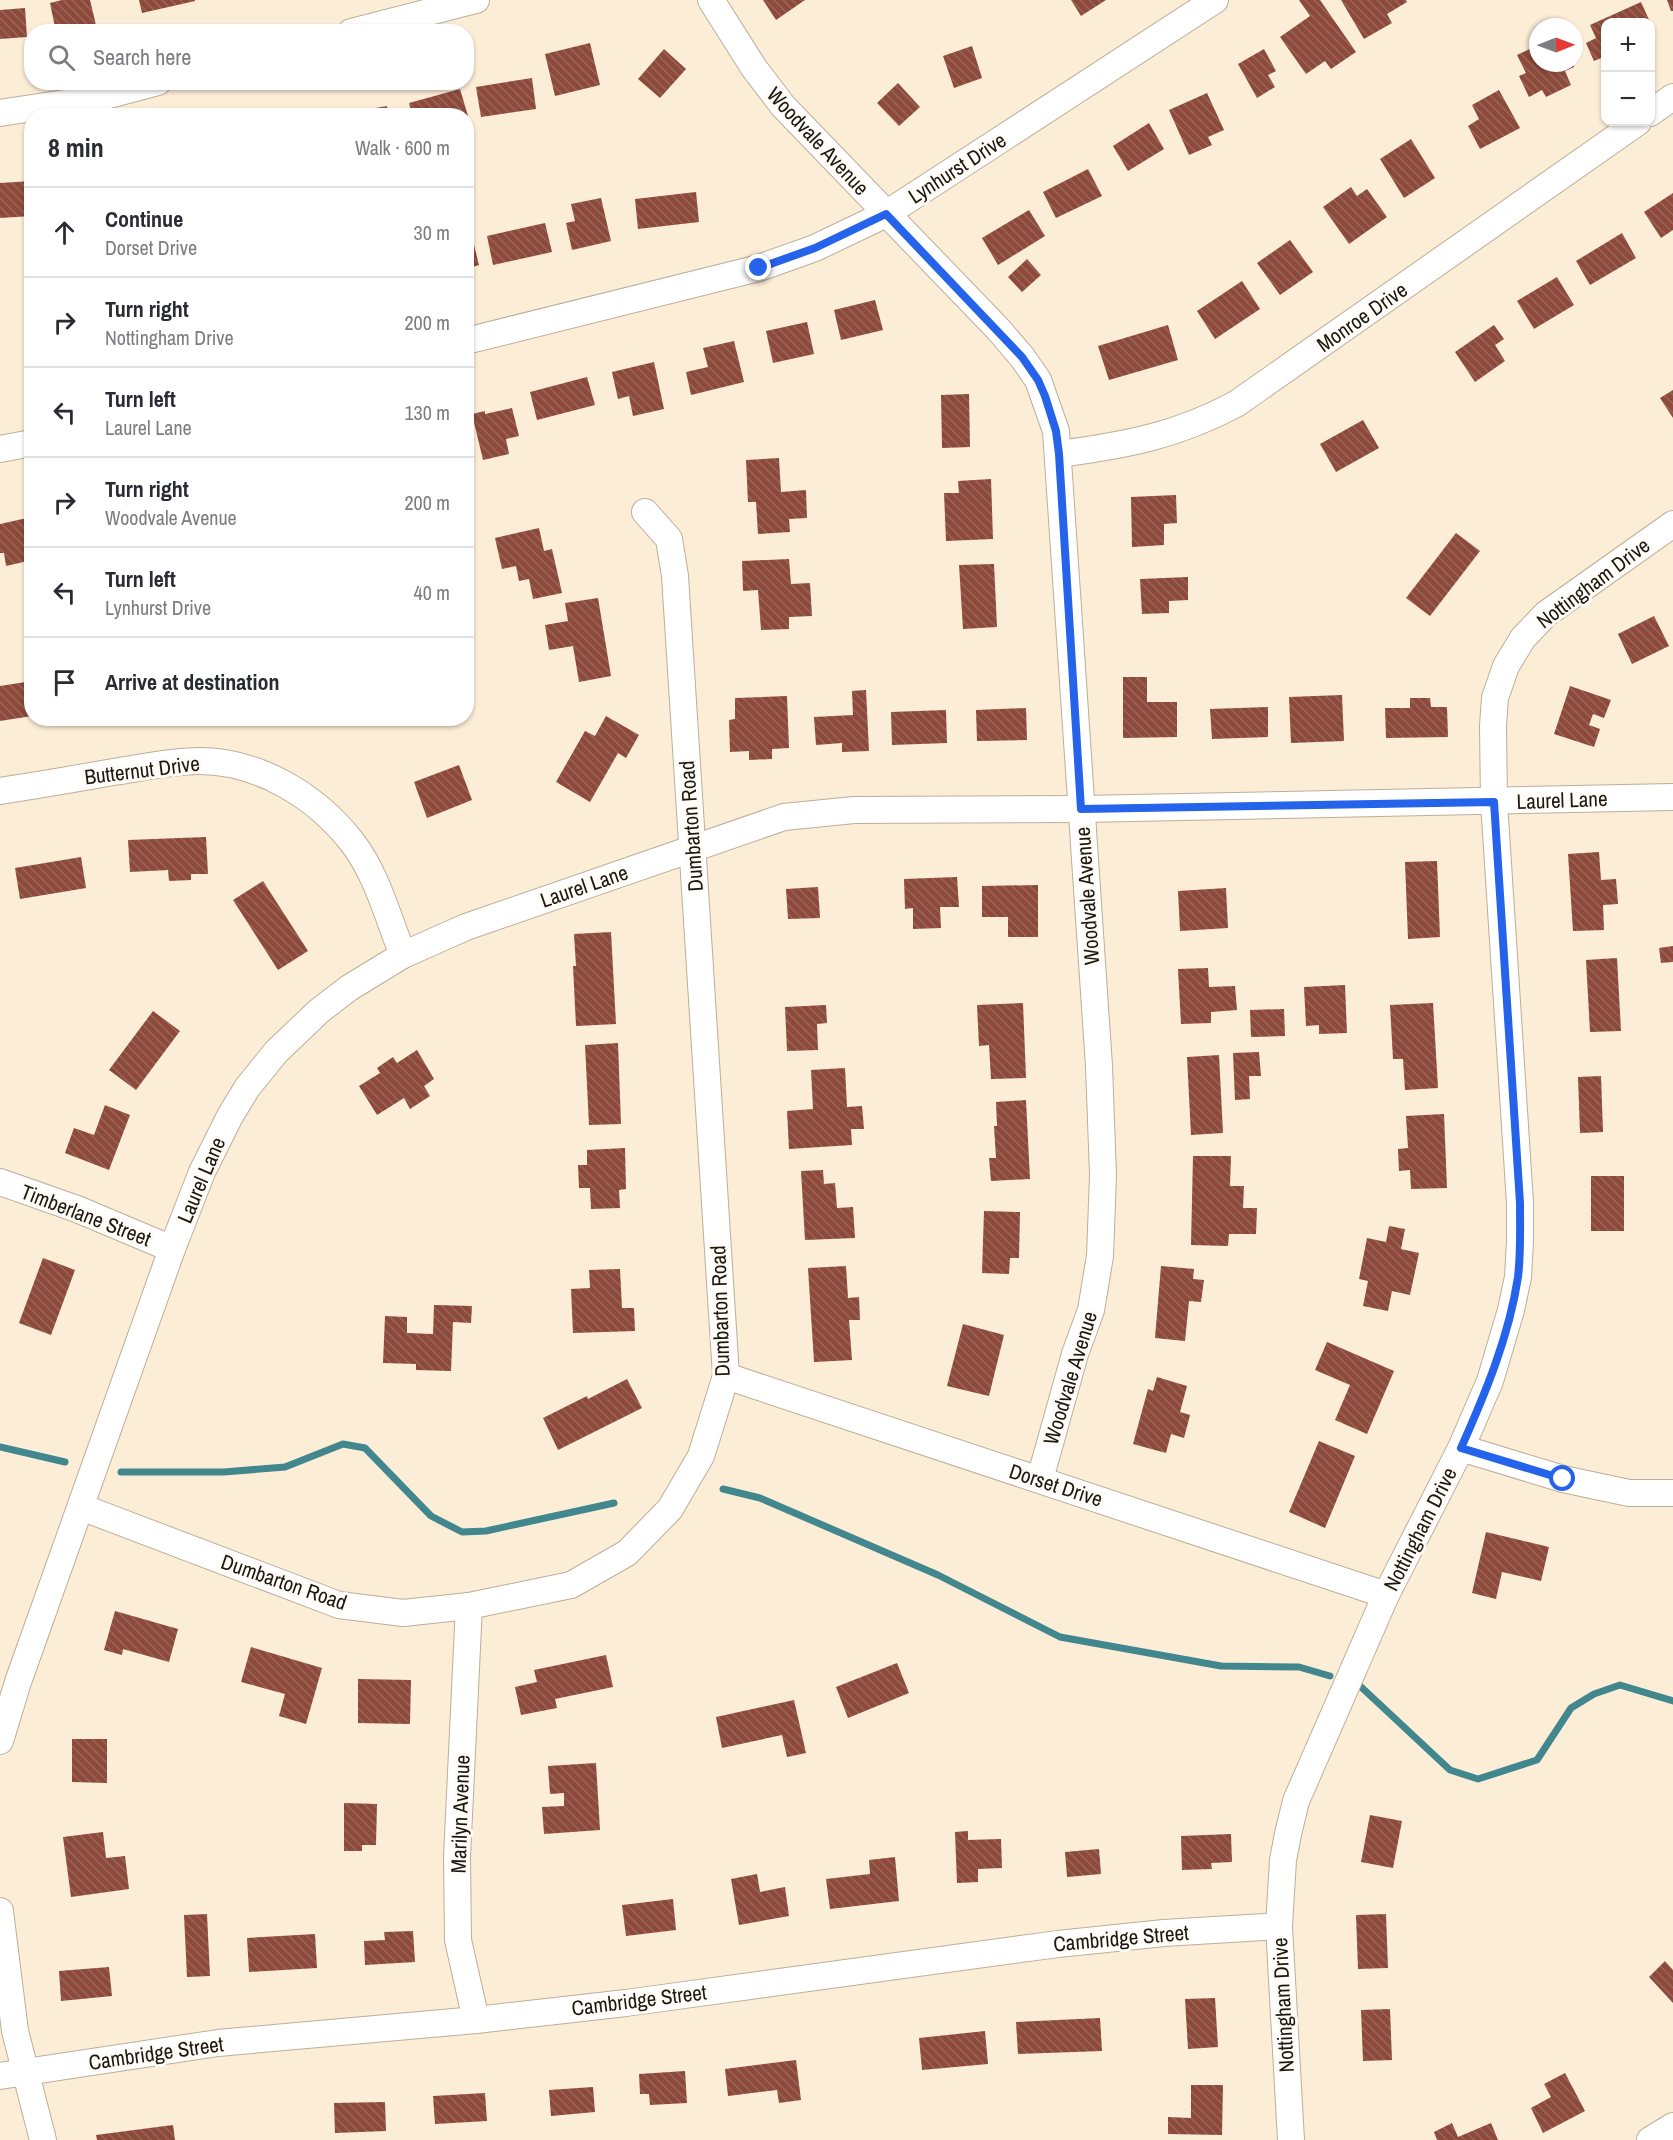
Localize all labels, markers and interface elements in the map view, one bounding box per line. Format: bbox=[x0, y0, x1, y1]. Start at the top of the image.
north arrow bbox=[1529, 18, 1583, 72]
map controls bbox=[1601, 18, 1655, 126]
button: + bbox=[1601, 18, 1655, 72]
search box bbox=[24, 24, 474, 90]
icon: search bbox=[45, 41, 78, 74]
text: Search here bbox=[93, 42, 191, 72]
button: − bbox=[1601, 72, 1655, 126]
street label: Woodvale Avenue bbox=[760, 81, 876, 201]
street label: Lynhurst Drive bbox=[902, 126, 1012, 210]
text: 8 min bbox=[48, 130, 104, 165]
text: Walk · 600 m bbox=[355, 134, 450, 161]
text: Continue bbox=[105, 204, 183, 234]
icon: ahead bbox=[48, 216, 81, 249]
text: 30 m bbox=[414, 219, 450, 246]
text: Dorset Drive bbox=[105, 234, 197, 261]
route end bbox=[745, 254, 771, 280]
street label: Monroe Drive bbox=[1311, 275, 1413, 359]
text: Turn right bbox=[105, 294, 189, 324]
icon: right bbox=[48, 306, 81, 339]
text: 200 m bbox=[404, 309, 450, 336]
text: Nottingham Drive bbox=[105, 324, 234, 351]
text: Turn left bbox=[105, 384, 176, 414]
icon: left bbox=[48, 396, 81, 429]
text: 130 m bbox=[404, 399, 450, 426]
text: Laurel Lane bbox=[105, 414, 192, 441]
text: Turn right bbox=[105, 474, 189, 504]
icon: right bbox=[48, 486, 81, 519]
text: 200 m bbox=[404, 489, 450, 516]
text: Woodvale Avenue bbox=[105, 504, 237, 531]
street label: Nottingham Drive bbox=[1530, 531, 1656, 635]
text: Turn left bbox=[105, 564, 176, 594]
icon: left bbox=[48, 576, 81, 609]
text: 40 m bbox=[414, 579, 450, 606]
text: Lynhurst Drive bbox=[105, 594, 211, 621]
icon: arrive bbox=[48, 666, 81, 699]
text: Arrive at destination bbox=[105, 667, 279, 697]
street label: Butternut Drive bbox=[83, 749, 201, 791]
street label: Dumbarton Road bbox=[672, 760, 710, 892]
street label: Laurel Lane bbox=[1516, 784, 1608, 816]
street label: Woodvale Avenue bbox=[1068, 826, 1106, 966]
street label: Laurel Lane bbox=[536, 857, 632, 915]
street label: Laurel Lane bbox=[170, 1132, 232, 1228]
street label: Timberlane Street bbox=[17, 1177, 156, 1253]
street label: Dumbarton Road bbox=[703, 1245, 737, 1377]
street label: Woodvale Avenue bbox=[1036, 1308, 1104, 1448]
street label: Dorset Drive bbox=[1006, 1456, 1106, 1514]
street label: Nottingham Drive bbox=[1376, 1462, 1464, 1596]
route start bbox=[1549, 1465, 1575, 1491]
street label: Dumbarton Road bbox=[217, 1547, 351, 1617]
street label: Marilyn Avenue bbox=[443, 1754, 477, 1874]
street label: Cambridge Street bbox=[1052, 1918, 1190, 1958]
street label: Nottingham Drive bbox=[1265, 1937, 1301, 2073]
street label: Cambridge Street bbox=[570, 1977, 708, 2023]
street label: Cambridge Street bbox=[87, 2029, 226, 2077]

